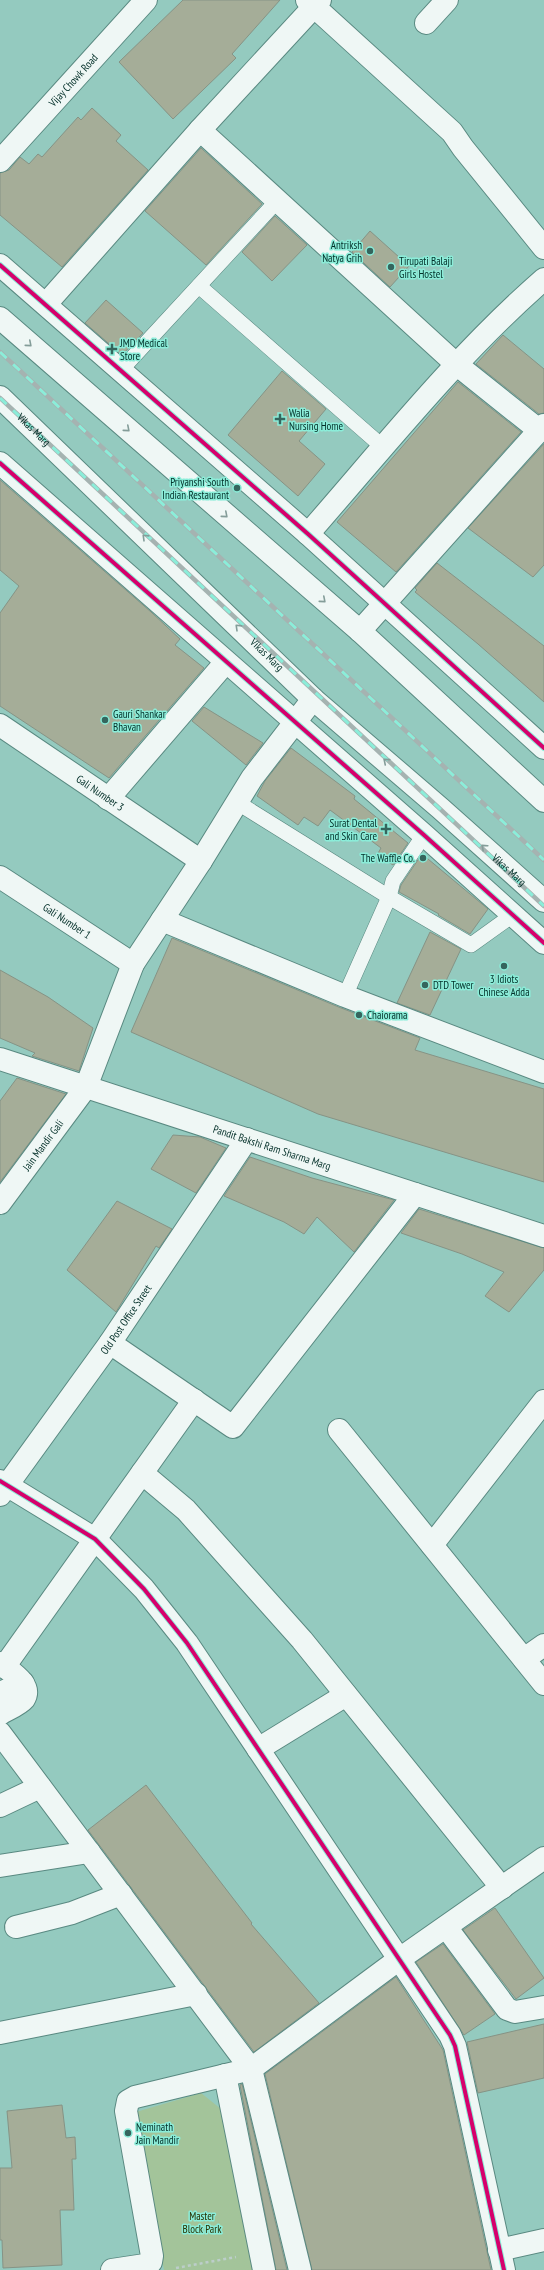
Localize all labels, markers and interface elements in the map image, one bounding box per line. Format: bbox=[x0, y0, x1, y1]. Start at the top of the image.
street label: Vijay Chowk Road bbox=[45, 51, 101, 110]
place label: Antriksh Natya Grih bbox=[322, 238, 362, 265]
marker: Antriksh Natya Grih bbox=[365, 246, 375, 256]
place label: Tirupati Balaji Girls Hostel bbox=[399, 254, 452, 281]
marker: Tirupati Balaji Girls Hostel bbox=[386, 262, 396, 272]
place label: JMD Medical Store bbox=[119, 336, 168, 363]
one-way arrow bbox=[25, 339, 32, 346]
marker: JMD Medical Store bbox=[107, 344, 117, 354]
place label: Walia Nursing Home bbox=[289, 406, 344, 433]
street label: Vikas Marg bbox=[13, 410, 54, 449]
marker: Walia Nursing Home bbox=[274, 413, 286, 425]
one-way arrow bbox=[123, 425, 130, 432]
place label: Priyanshi South Indian Restaurant bbox=[162, 475, 229, 502]
marker: Priyanshi South Indian Restaurant bbox=[232, 483, 242, 493]
one-way arrow bbox=[221, 510, 228, 517]
one-way arrow bbox=[142, 535, 149, 542]
one-way arrow bbox=[319, 595, 326, 602]
one-way arrow bbox=[235, 624, 243, 632]
street label: Vikas Marg bbox=[246, 634, 287, 674]
place label: Gauri Shankar Bhavan bbox=[113, 707, 166, 734]
marker: Gauri Shankar Bhavan bbox=[100, 715, 110, 725]
one-way arrow bbox=[383, 759, 391, 766]
street label: Gali Number 3 bbox=[74, 772, 127, 814]
place label: Surat Dental and Skin Care bbox=[325, 816, 377, 843]
marker: Surat Dental and Skin Care bbox=[380, 823, 392, 835]
one-way arrow bbox=[481, 844, 489, 852]
street label: Vikas Marg bbox=[488, 850, 529, 889]
place label: The Waffle Co. bbox=[361, 851, 415, 865]
marker: The Waffle Co. bbox=[418, 853, 428, 863]
street label: Gali Number 1 bbox=[40, 900, 94, 942]
marker: 3 Idiots Chinese Adda bbox=[499, 961, 509, 971]
place label: 3 Idiots Chinese Adda bbox=[478, 972, 530, 999]
place label: DTD Tower bbox=[433, 978, 474, 992]
marker: DTD Tower bbox=[420, 980, 430, 990]
place label: Chaiorama bbox=[367, 1008, 407, 1022]
marker: Chaiorama bbox=[354, 1010, 364, 1020]
street label: Jain Mandir Gali bbox=[19, 1117, 66, 1174]
street label: Pandit Bakshi Ram Sharma Marg bbox=[211, 1122, 333, 1173]
street label: Old Post Office Street bbox=[97, 1282, 154, 1357]
place label: Neminath Jain Mandir bbox=[135, 2120, 179, 2147]
marker: Neminath Jain Mandir bbox=[123, 2128, 133, 2138]
park label: Master Block Park bbox=[182, 2209, 222, 2236]

